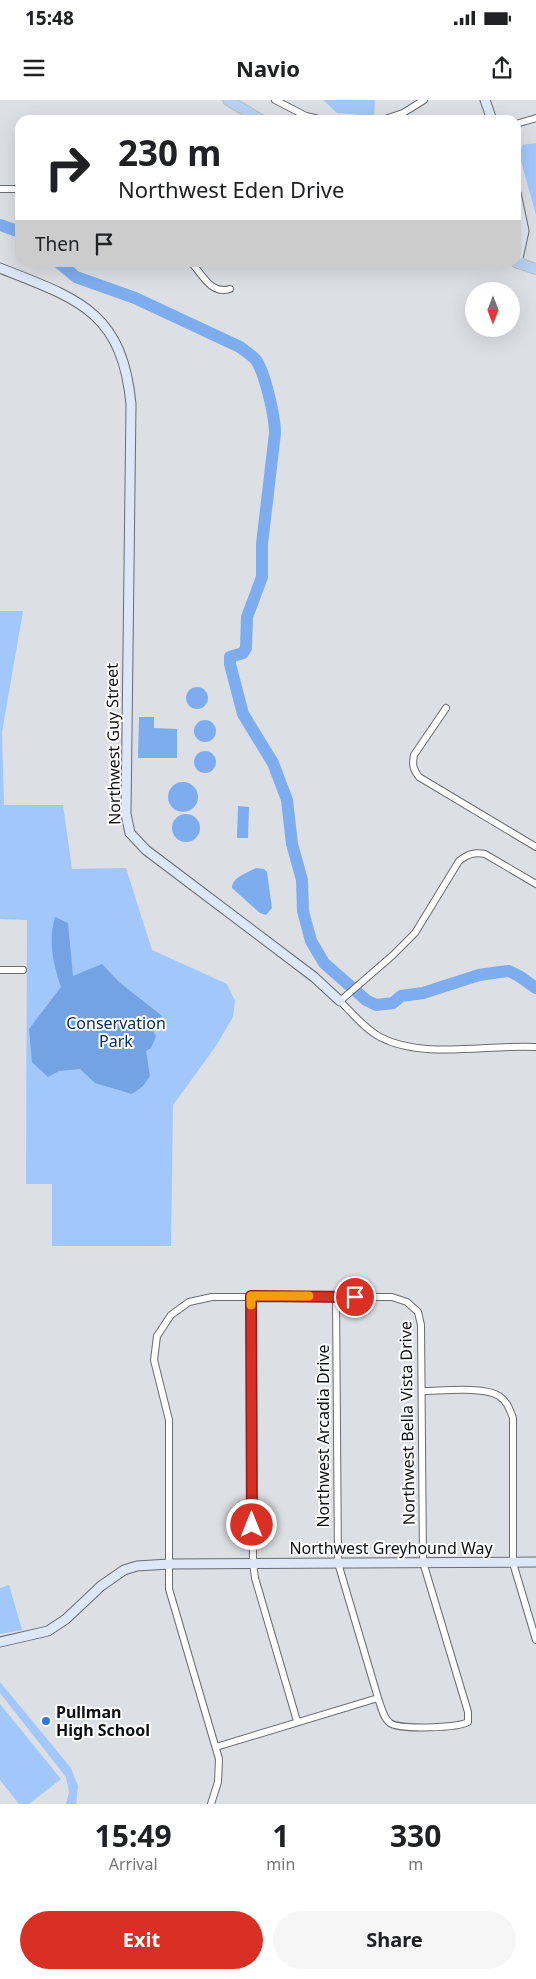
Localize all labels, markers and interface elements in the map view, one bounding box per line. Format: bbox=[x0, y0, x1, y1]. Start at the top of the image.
text: 15:48 bbox=[25, 5, 74, 31]
text: Navio bbox=[236, 53, 300, 83]
icon: menu bbox=[20, 54, 48, 82]
icon: share bbox=[488, 54, 516, 82]
text: 230 m bbox=[118, 129, 221, 176]
icon: right bbox=[35, 135, 100, 200]
text: Northwest Eden Drive bbox=[118, 174, 344, 204]
icon: arrive bbox=[90, 230, 118, 258]
text: Then bbox=[35, 231, 80, 257]
north arrow bbox=[465, 282, 520, 338]
map controls bbox=[465, 282, 520, 337]
street label: Northwest Guy Street bbox=[101, 663, 125, 825]
park label: Conservation Park bbox=[66, 1012, 166, 1052]
pin bbox=[334, 1276, 376, 1318]
icon: arrive bbox=[341, 1283, 369, 1311]
street label: Northwest Bella Vista Drive bbox=[394, 1321, 420, 1525]
street label: Northwest Arcadia Drive bbox=[312, 1344, 334, 1528]
position arrow bbox=[225, 1498, 277, 1550]
street label: Northwest Greyhound Way bbox=[289, 1537, 493, 1559]
place label: Pullman High School bbox=[56, 1701, 150, 1741]
marker: Pullman High School bbox=[40, 1715, 52, 1727]
text: 15:49 bbox=[95, 1815, 172, 1856]
text: 1 bbox=[272, 1815, 289, 1856]
text: 330 bbox=[390, 1815, 441, 1856]
text: Arrival bbox=[109, 1853, 158, 1875]
text: min bbox=[266, 1853, 295, 1875]
text: m bbox=[408, 1853, 423, 1875]
button: Exit bbox=[20, 1911, 263, 1969]
button: Share bbox=[273, 1911, 516, 1969]

